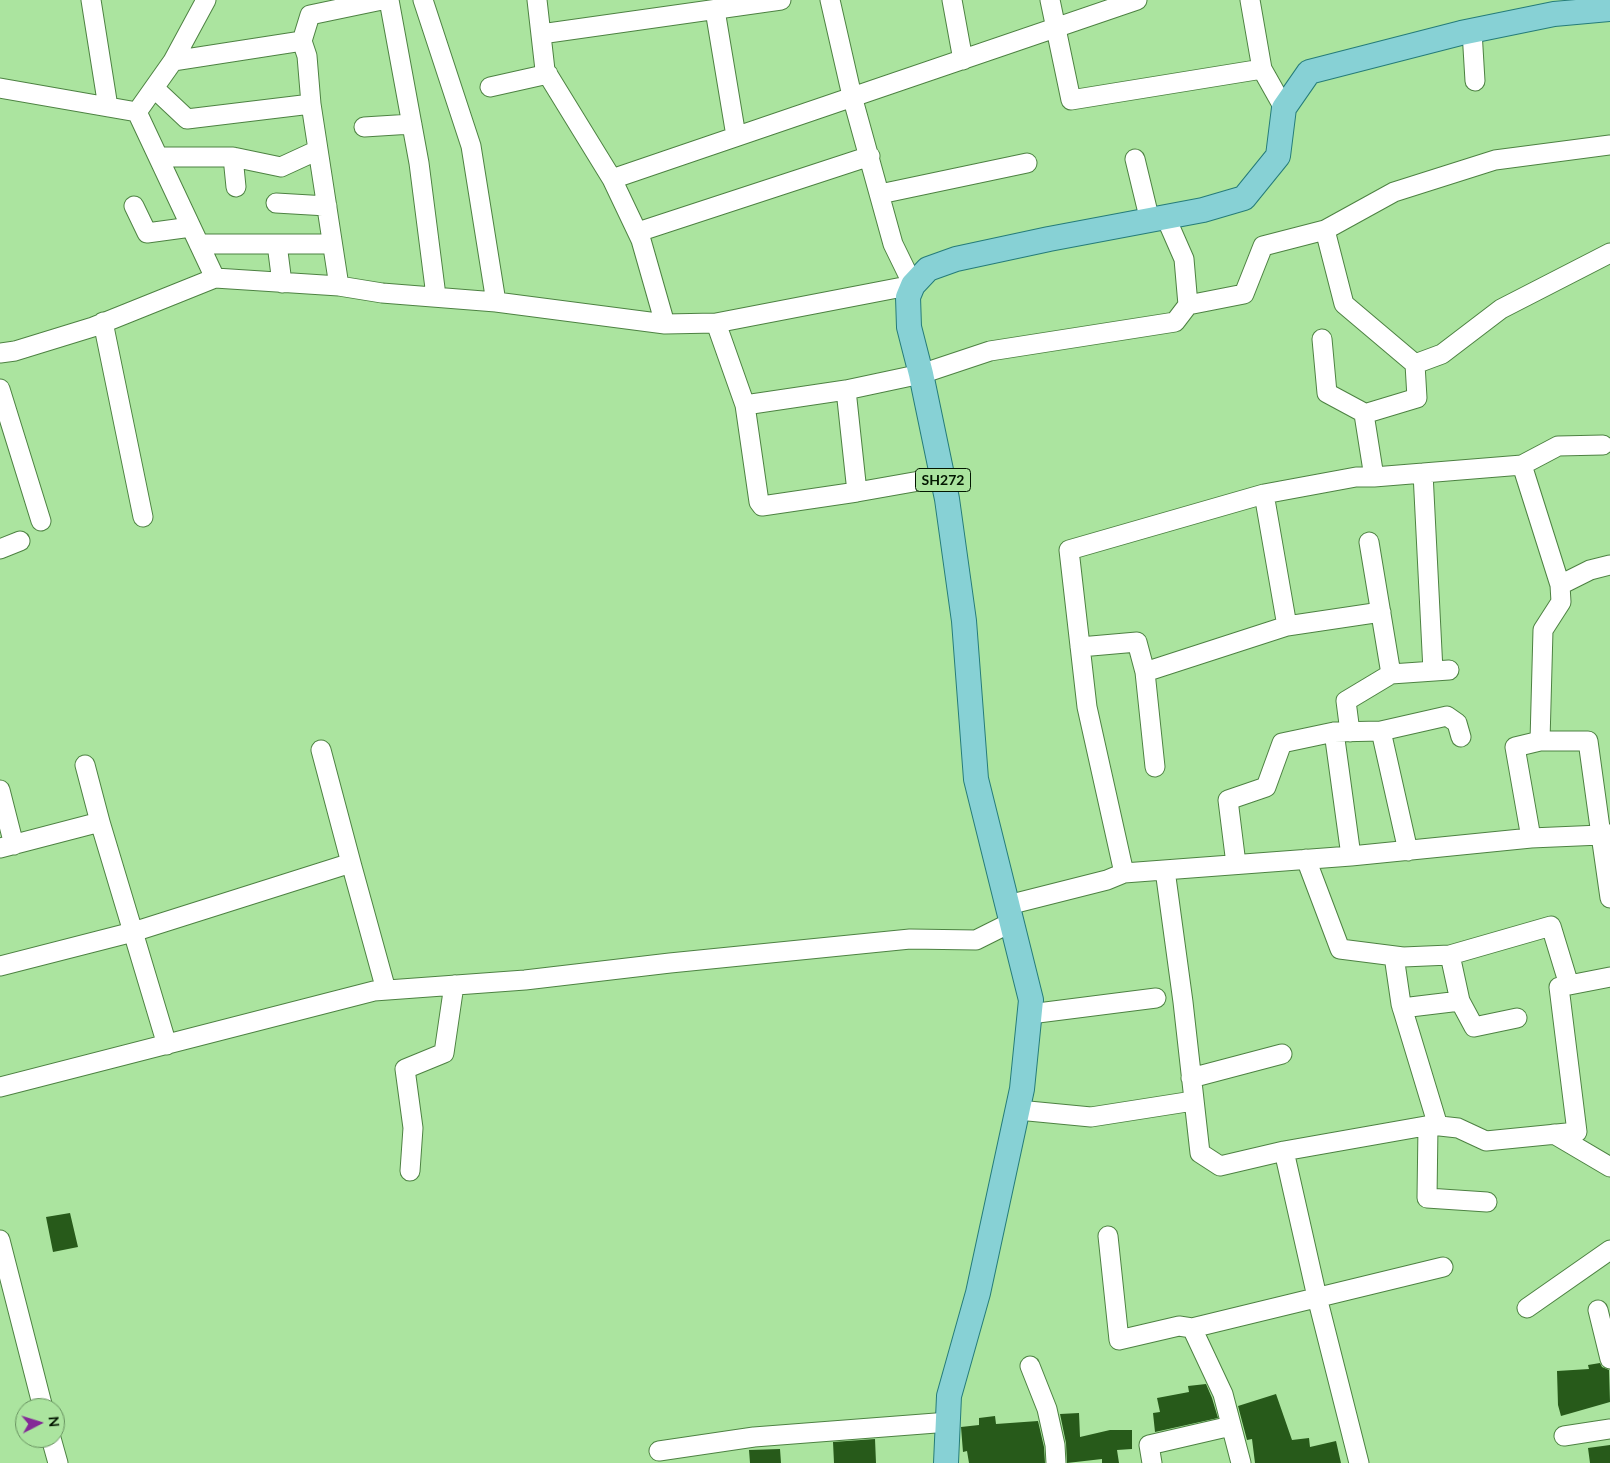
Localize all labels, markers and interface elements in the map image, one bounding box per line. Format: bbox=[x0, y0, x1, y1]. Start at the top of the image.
road number: SH272 bbox=[916, 468, 970, 492]
north arrow bbox=[15, 1398, 65, 1448]
text: N bbox=[46, 1416, 63, 1428]

